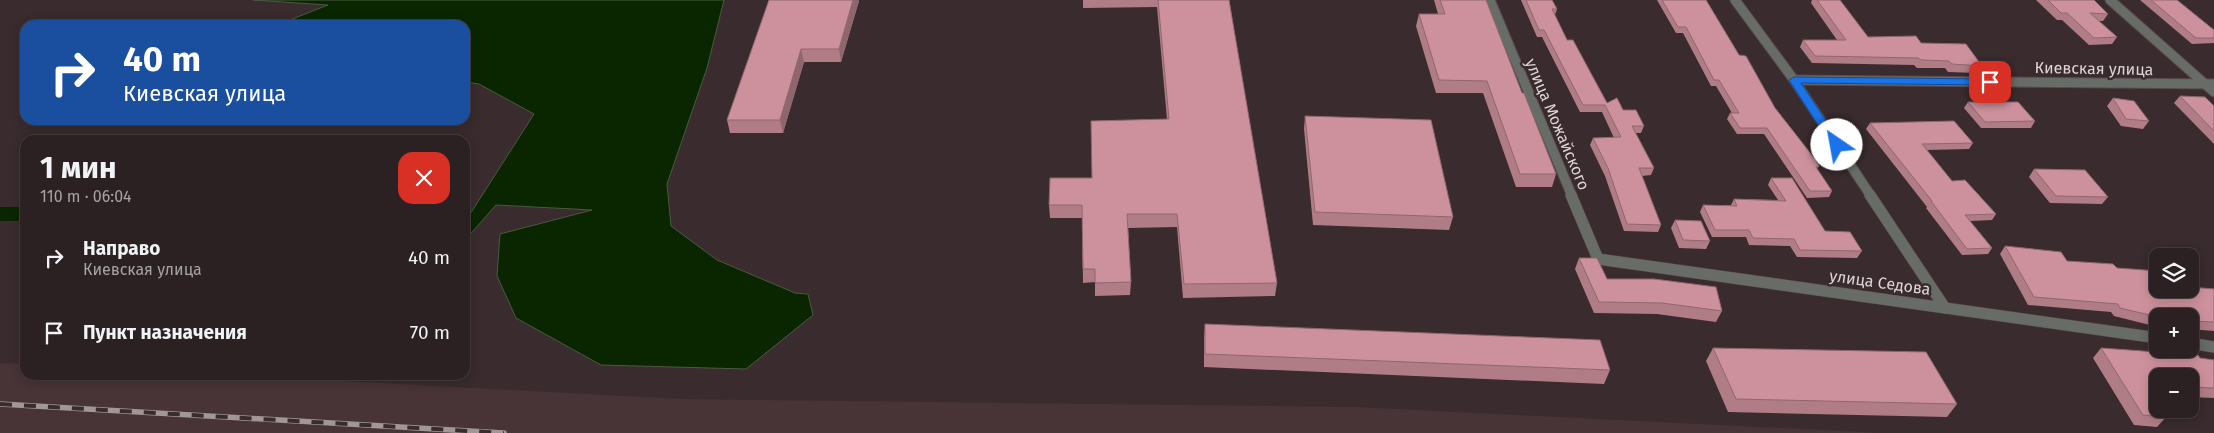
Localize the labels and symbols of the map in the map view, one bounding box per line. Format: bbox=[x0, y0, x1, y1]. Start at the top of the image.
street label: улица Можайского bbox=[1521, 56, 1594, 193]
street label: Киевская улица bbox=[2034, 58, 2154, 79]
pin bbox=[1969, 61, 2011, 103]
position arrow bbox=[1810, 118, 1862, 170]
street label: улица Седова bbox=[1828, 266, 1932, 299]

